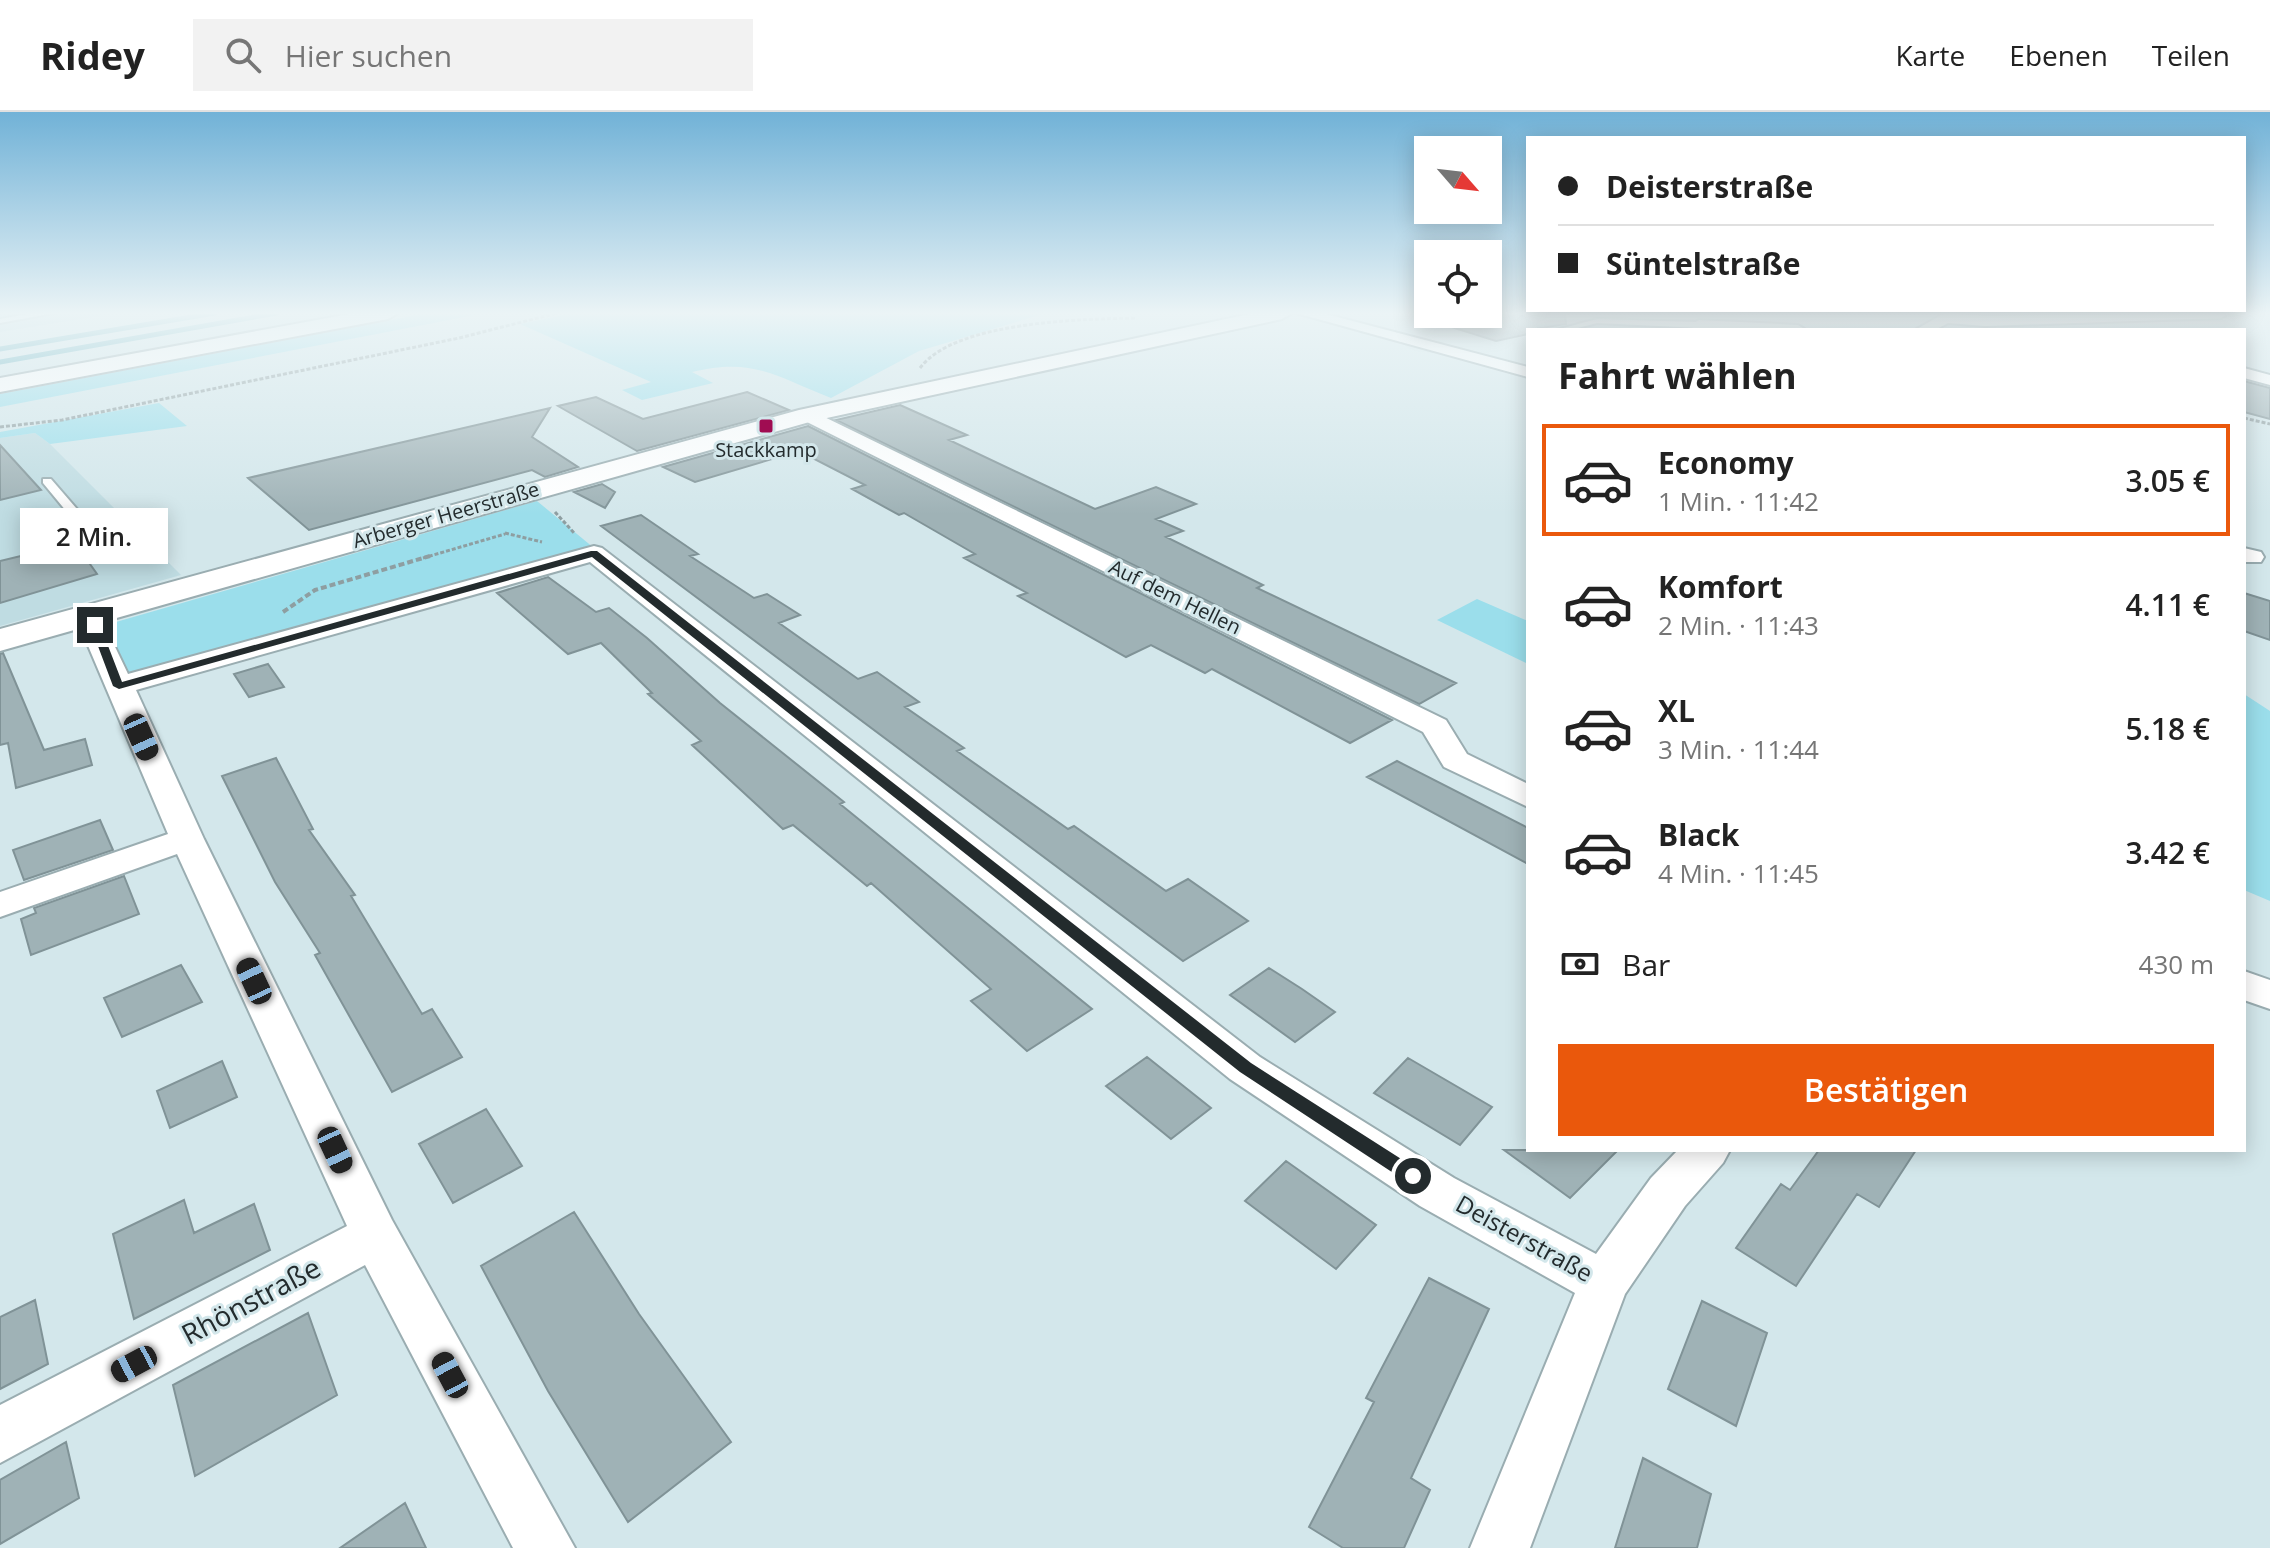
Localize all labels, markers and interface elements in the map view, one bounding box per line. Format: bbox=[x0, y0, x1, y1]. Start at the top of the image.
search box bbox=[193, 19, 753, 91]
text: Ridey bbox=[40, 29, 145, 81]
icon: search bbox=[221, 33, 265, 77]
text: Hier suchen bbox=[285, 35, 452, 76]
text: Karte bbox=[1895, 36, 1965, 74]
text: Ebenen bbox=[2009, 36, 2108, 74]
text: Teilen bbox=[2152, 36, 2230, 74]
north arrow bbox=[1414, 136, 1502, 224]
map controls bbox=[1414, 136, 1502, 328]
text: Deisterstraße bbox=[1606, 166, 1813, 207]
button: locate bbox=[1414, 240, 1502, 328]
text: Süntelstraße bbox=[1606, 243, 1801, 284]
text: Fahrt wählen bbox=[1558, 351, 1797, 400]
marker: Stackkamp bbox=[757, 417, 775, 435]
place label: Stackkamp bbox=[715, 436, 817, 463]
text: Economy bbox=[1658, 442, 1794, 483]
icon: car bbox=[1562, 444, 1634, 516]
text: 3.05 € bbox=[2125, 460, 2210, 501]
street label: Arberger Heerstraße bbox=[349, 475, 542, 554]
text: 1 Min. · 11:42 bbox=[1658, 483, 1819, 519]
callout: 2 Min. bbox=[21, 509, 169, 565]
text: 2 Min. bbox=[56, 518, 132, 554]
street label: Auf dem Hellen bbox=[1105, 553, 1246, 640]
text: Komfort bbox=[1658, 566, 1783, 607]
icon: car bbox=[1562, 568, 1634, 640]
text: 4.11 € bbox=[2125, 584, 2210, 625]
route end bbox=[77, 607, 113, 643]
text: 2 Min. · 11:43 bbox=[1658, 607, 1819, 643]
text: XL bbox=[1658, 690, 1695, 731]
icon: car bbox=[1562, 692, 1634, 764]
text: 5.18 € bbox=[2125, 708, 2210, 749]
car bbox=[120, 710, 162, 764]
text: 3 Min. · 11:44 bbox=[1658, 731, 1819, 767]
text: Black bbox=[1658, 814, 1739, 855]
icon: car bbox=[1562, 816, 1634, 888]
text: 3.42 € bbox=[2125, 832, 2210, 873]
text: 4 Min. · 11:45 bbox=[1658, 855, 1819, 891]
icon: cash bbox=[1558, 942, 1602, 986]
text: Bar bbox=[1622, 944, 1670, 985]
text: 430 m bbox=[2139, 946, 2214, 982]
car bbox=[233, 954, 275, 1008]
button: Bestätigen bbox=[1558, 1044, 2214, 1136]
car bbox=[314, 1123, 356, 1177]
route start bbox=[1395, 1158, 1431, 1194]
street label: Deisterstraße bbox=[1450, 1186, 1599, 1289]
street label: Rhönstraße bbox=[175, 1248, 327, 1353]
car bbox=[107, 1342, 161, 1386]
car bbox=[428, 1348, 472, 1402]

